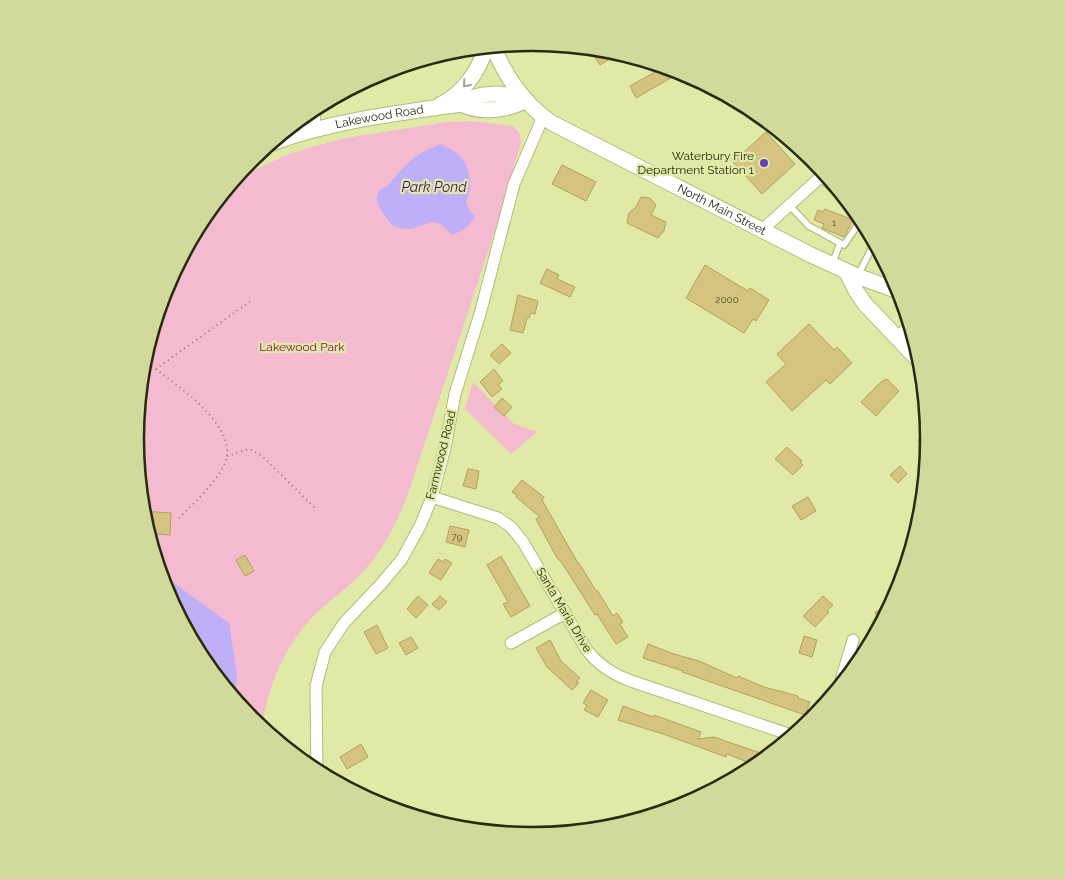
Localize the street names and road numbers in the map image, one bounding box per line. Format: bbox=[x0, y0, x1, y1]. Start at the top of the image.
street label: Lakewood Road bbox=[334, 102, 425, 131]
street label: North Main Street bbox=[675, 181, 768, 238]
street label: Farmwood Road bbox=[423, 409, 459, 501]
street label: Santa Maria Drive bbox=[533, 565, 595, 655]

